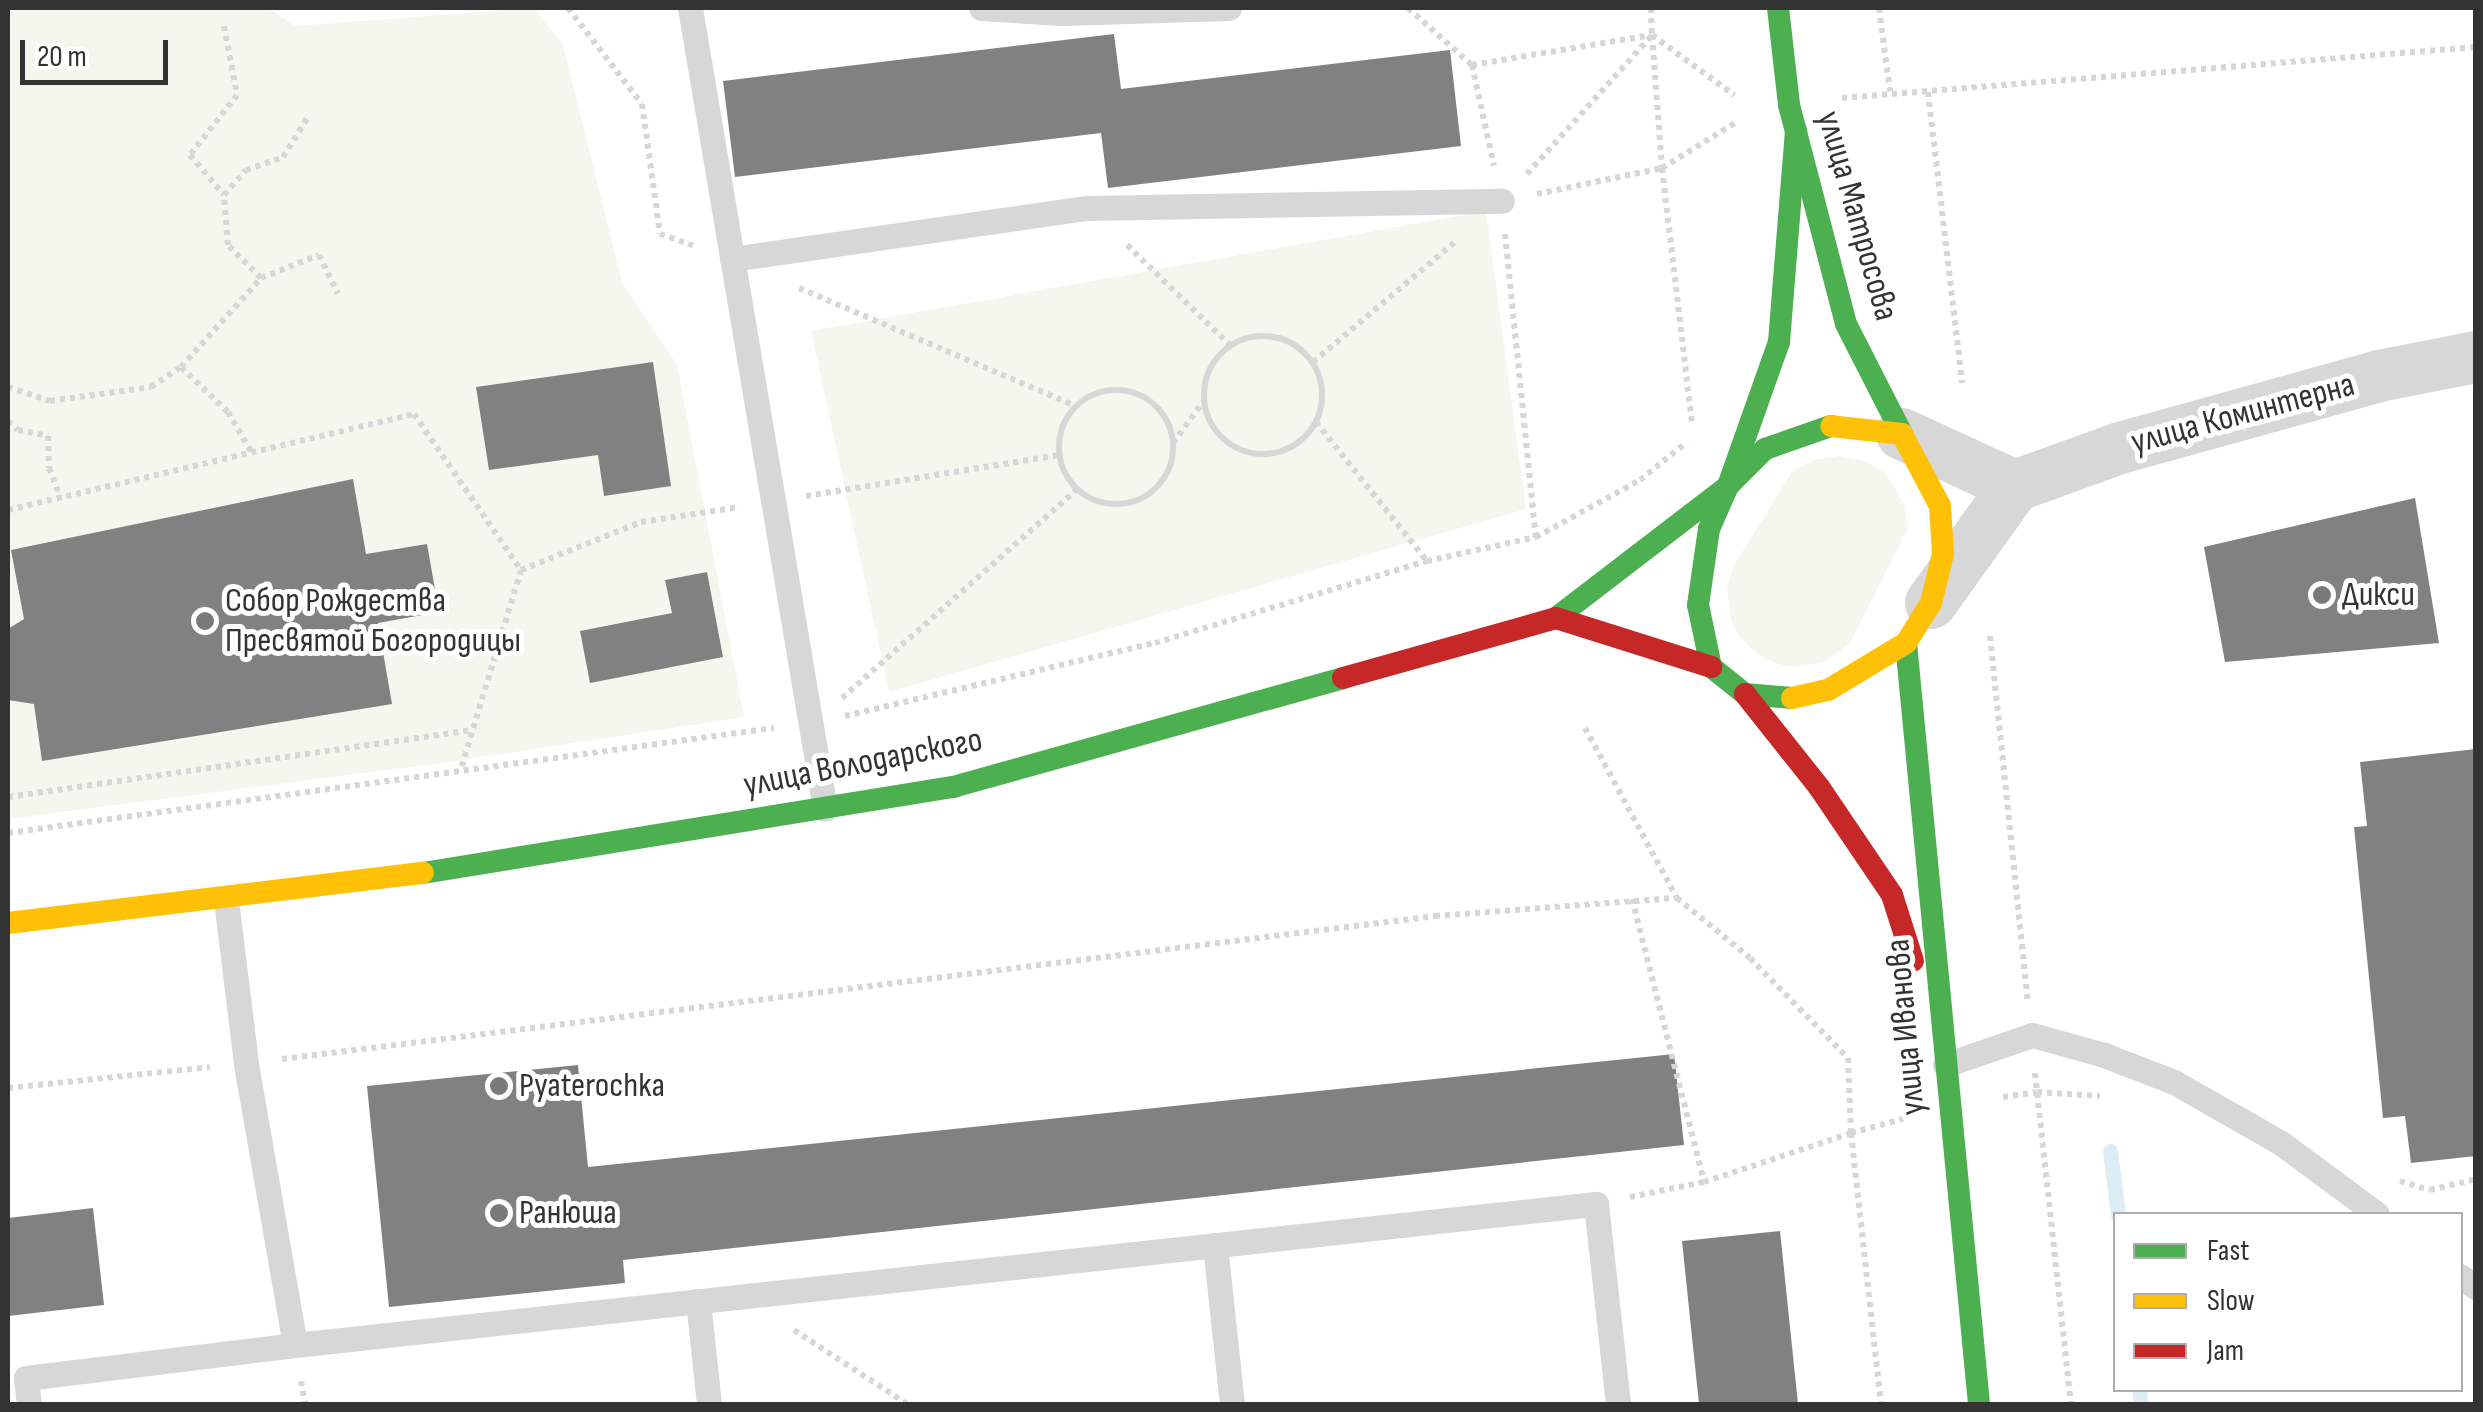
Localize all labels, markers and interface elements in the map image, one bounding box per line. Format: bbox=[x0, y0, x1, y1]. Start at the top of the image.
scale bar bbox=[25, 20, 172, 82]
text: 20 m bbox=[37, 39, 87, 75]
street label: улица Матросова bbox=[1807, 106, 1907, 326]
street label: улица Коминтерна bbox=[2127, 364, 2359, 464]
place label: Дикси bbox=[2342, 574, 2415, 616]
place label: Собор Рождества Пресвятой Богородицы bbox=[225, 580, 521, 662]
marker: Дикси bbox=[2311, 584, 2333, 606]
marker: Собор Рождества Пресвятой Богородицы bbox=[194, 610, 216, 632]
street label: улица Володарского bbox=[740, 719, 986, 807]
street label: улица Иванова bbox=[1877, 937, 1935, 1117]
place label: Pyaterochka bbox=[519, 1065, 665, 1107]
marker: Pyaterochka bbox=[488, 1075, 510, 1097]
place label: Ранюша bbox=[519, 1192, 617, 1234]
marker: Ранюша bbox=[488, 1202, 510, 1224]
legend bbox=[2113, 1212, 2463, 1392]
text: Fast bbox=[2207, 1233, 2249, 1269]
text: Slow bbox=[2207, 1283, 2255, 1319]
text: Jam bbox=[2207, 1333, 2244, 1369]

